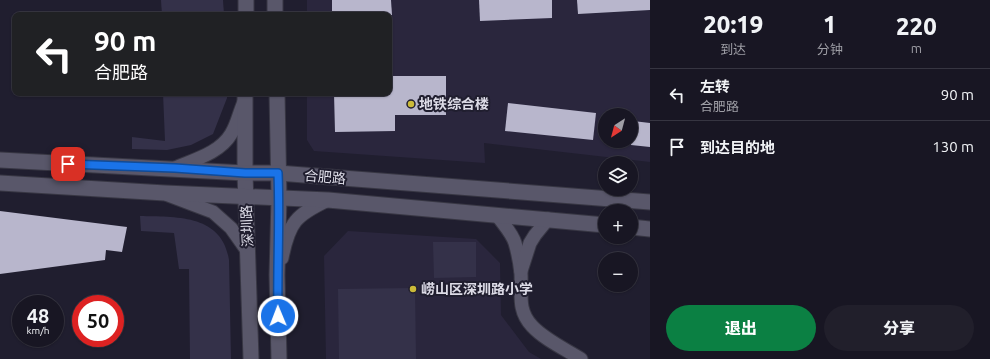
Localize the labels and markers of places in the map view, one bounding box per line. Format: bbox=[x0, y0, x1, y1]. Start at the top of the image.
place label: 地铁综合楼 bbox=[419, 96, 489, 112]
marker: 地铁综合楼 bbox=[406, 99, 416, 109]
pin bbox=[51, 147, 85, 181]
place label: 崂山区深圳路小学 bbox=[421, 281, 533, 297]
marker: 崂山区深圳路小学 bbox=[408, 284, 418, 294]

